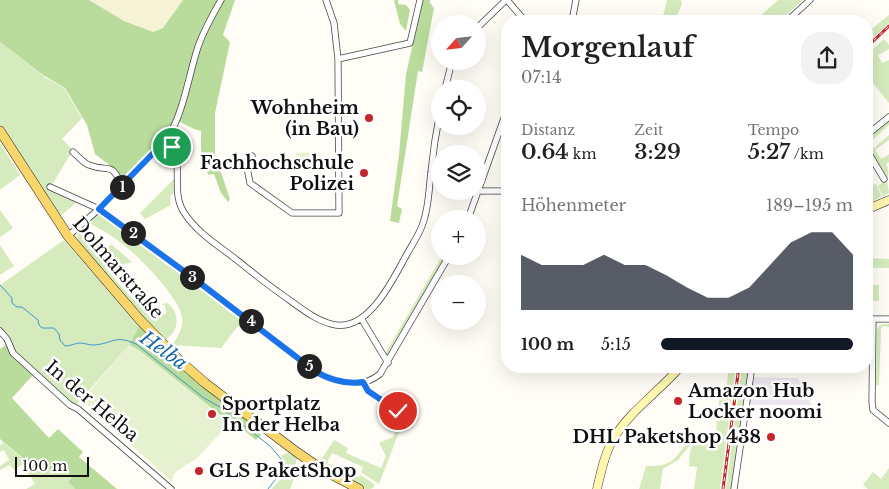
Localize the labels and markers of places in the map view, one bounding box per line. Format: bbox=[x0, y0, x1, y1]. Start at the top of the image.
place label: Wohnheim (in Bau) bbox=[250, 97, 359, 140]
marker: Wohnheim (in Bau) bbox=[363, 112, 375, 124]
pin bbox=[151, 126, 193, 168]
place label: Fachhochschule Polizei bbox=[200, 152, 354, 195]
marker: Fachhochschule Polizei bbox=[358, 167, 370, 179]
pin: 1 bbox=[110, 174, 134, 200]
pin: 2 bbox=[120, 220, 146, 246]
pin: 3 bbox=[180, 264, 204, 290]
pin: 4 bbox=[238, 308, 264, 334]
pin: 5 bbox=[296, 354, 322, 378]
place label: Amazon Hub Locker noomi bbox=[687, 380, 823, 423]
pin bbox=[377, 390, 419, 432]
place label: Sportplatz In der Helba bbox=[222, 393, 341, 436]
marker: Amazon Hub Locker noomi bbox=[672, 395, 684, 407]
marker: Sportplatz In der Helba bbox=[206, 408, 218, 420]
place label: DHL Paketshop 438 bbox=[573, 426, 761, 448]
marker: DHL Paketshop 438 bbox=[765, 431, 777, 443]
place label: GLS PaketShop bbox=[209, 460, 356, 482]
marker: GLS PaketShop bbox=[193, 465, 205, 477]

